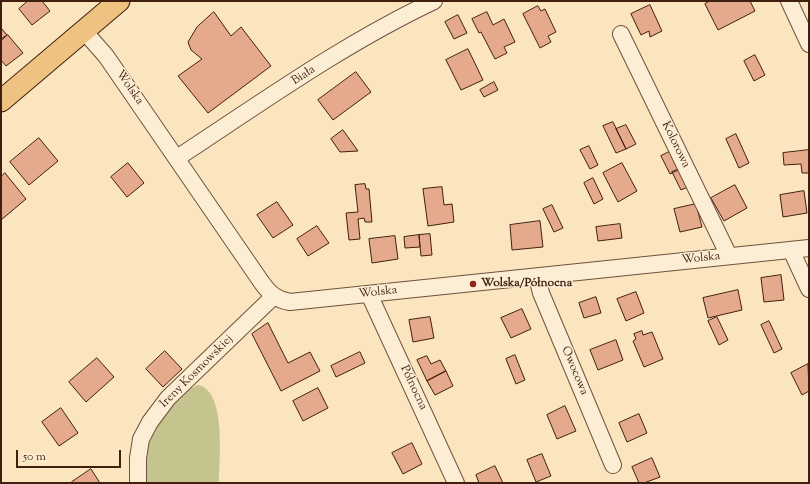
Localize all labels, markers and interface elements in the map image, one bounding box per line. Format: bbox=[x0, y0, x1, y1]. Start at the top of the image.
street label: Biała bbox=[289, 63, 319, 89]
street label: Wolska bbox=[112, 68, 146, 108]
street label: Kolorowa bbox=[658, 120, 692, 170]
street label: Wolska bbox=[681, 250, 721, 268]
place label: Wolska/Północna bbox=[481, 277, 572, 291]
marker: Wolska/Północna bbox=[468, 279, 478, 289]
street label: Wolska bbox=[358, 284, 398, 302]
street label: Ireny Kosmowskiej bbox=[158, 333, 236, 411]
street label: Owocowa bbox=[557, 344, 591, 398]
street label: Północna bbox=[396, 363, 430, 413]
scale bar bbox=[18, 442, 123, 468]
text: 50 m bbox=[23, 448, 46, 466]

